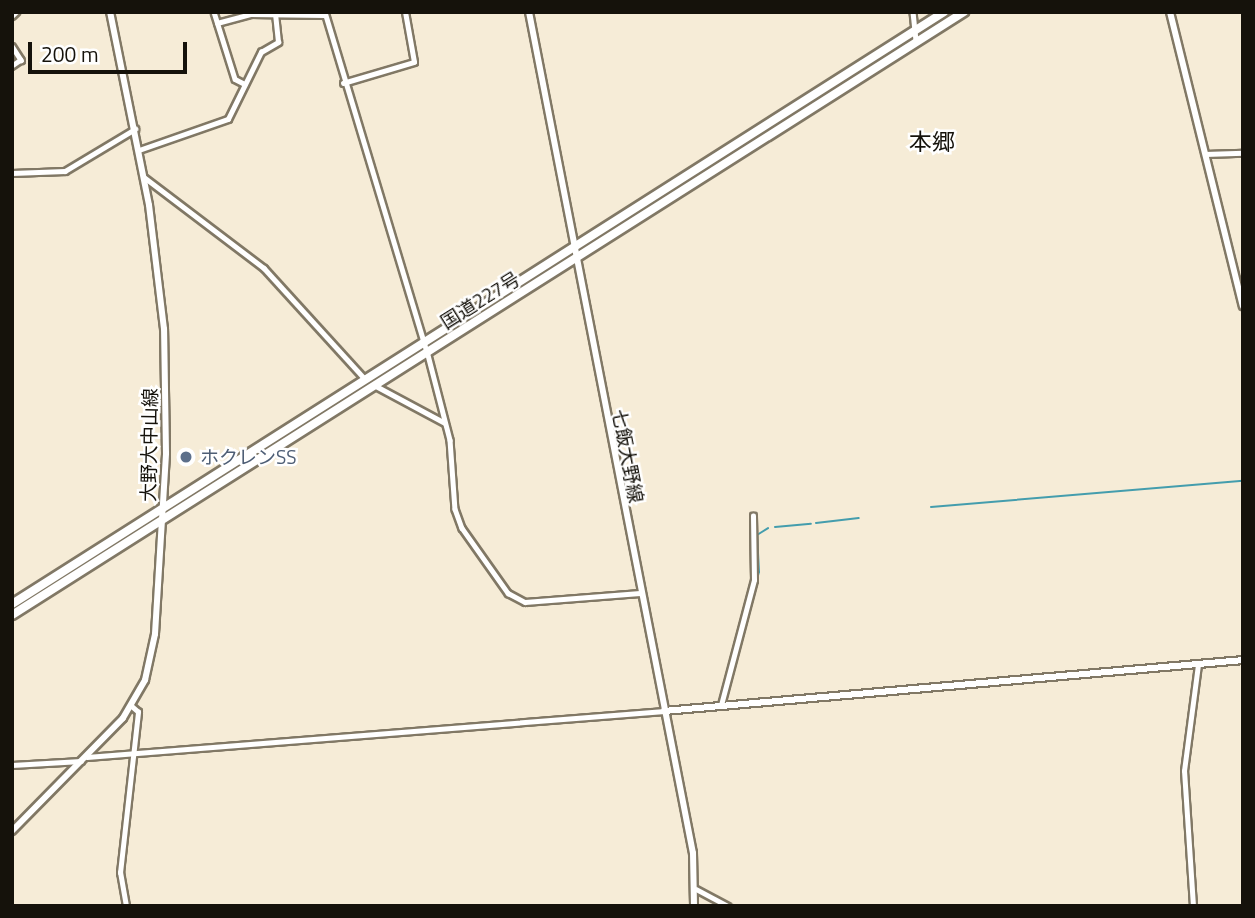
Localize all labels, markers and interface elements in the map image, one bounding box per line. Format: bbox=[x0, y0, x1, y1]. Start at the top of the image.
scale bar bbox=[32, 28, 191, 72]
text: 200 m bbox=[41, 38, 98, 70]
district label: 本郷 bbox=[909, 128, 955, 156]
street label: 国道227号 bbox=[436, 267, 524, 333]
street label: 大野大中山線 bbox=[137, 388, 161, 502]
street label: 七飯大野線 bbox=[608, 407, 648, 505]
place label: ホクレンSS bbox=[200, 446, 297, 468]
marker: ホクレンSS bbox=[178, 449, 194, 465]

